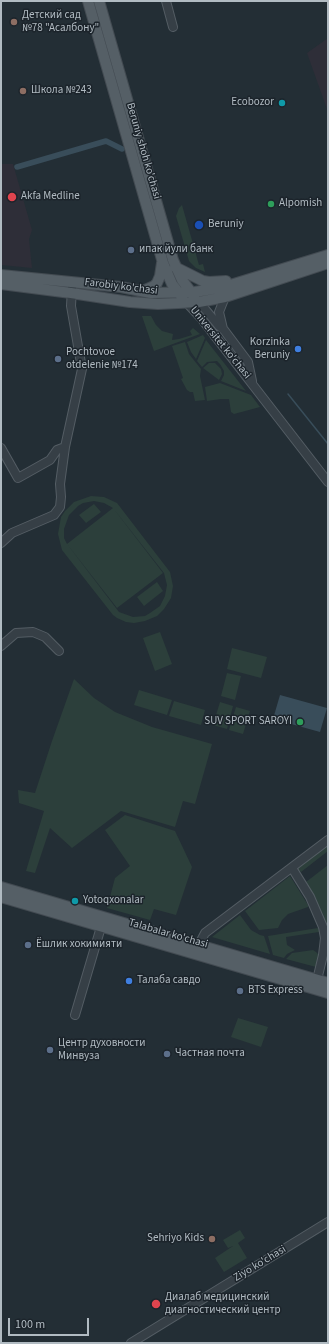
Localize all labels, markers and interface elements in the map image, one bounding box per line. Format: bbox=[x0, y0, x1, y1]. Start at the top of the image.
place label: Детский сад №78 "Асалбону" bbox=[22, 9, 99, 35]
marker: Детский сад №78 "Асалбону" bbox=[9, 17, 19, 27]
place label: Школа №243 bbox=[31, 84, 92, 98]
marker: Школа №243 bbox=[18, 86, 28, 96]
place label: Ecobozor bbox=[231, 96, 274, 110]
marker: Ecobozor bbox=[277, 98, 287, 108]
street label: Beruniy shoh ko'chasi bbox=[123, 101, 163, 201]
place label: Akfa Medline bbox=[21, 190, 80, 204]
marker: Akfa Medline bbox=[6, 191, 18, 203]
place label: Alpomish bbox=[279, 197, 322, 211]
marker: Alpomish bbox=[266, 199, 276, 209]
place label: Beruniy bbox=[208, 218, 244, 232]
marker: Beruniy bbox=[193, 219, 205, 231]
place label: ипак йули банк bbox=[139, 243, 213, 257]
marker: ипак йули банк bbox=[126, 245, 136, 255]
street label: Farobiy ko'chasi bbox=[84, 276, 158, 298]
street label: Universitet ko'chasi bbox=[187, 304, 253, 382]
place label: Korzinka Beruniy bbox=[250, 336, 290, 362]
marker: Korzinka Beruniy bbox=[293, 344, 303, 354]
place label: Pochtovoe otdelenie №174 bbox=[66, 346, 138, 372]
marker: Pochtovoe otdelenie №174 bbox=[53, 354, 63, 364]
place label: SUV SPORT SAROYI bbox=[204, 715, 292, 729]
marker: SUV SPORT SAROYI bbox=[295, 717, 305, 727]
place label: Yotoqxonalar bbox=[83, 894, 144, 908]
marker: Yotoqxonalar bbox=[70, 896, 80, 906]
street label: Talabalar ko'chasi bbox=[127, 916, 209, 952]
place label: Ёшлик хокимияти bbox=[36, 938, 122, 952]
marker: Ёшлик хокимияти bbox=[23, 940, 33, 950]
place label: Талаба савдо bbox=[137, 974, 201, 988]
marker: Талаба савдо bbox=[124, 976, 134, 986]
place label: BTS Express bbox=[248, 984, 303, 998]
marker: BTS Express bbox=[235, 986, 245, 996]
place label: Центр духовности Минвуза bbox=[58, 1037, 146, 1063]
marker: Центр духовности Минвуза bbox=[45, 1045, 55, 1055]
place label: Частная почта bbox=[175, 1047, 245, 1061]
marker: Частная почта bbox=[162, 1049, 172, 1059]
place label: Sehriyo Kids bbox=[147, 1232, 204, 1246]
marker: Sehriyo Kids bbox=[207, 1234, 217, 1244]
street label: Ziyo ko'chasi bbox=[231, 1243, 289, 1285]
place label: Диалаб медицинский диагностический центр bbox=[165, 1291, 281, 1317]
marker: Диалаб медицинский диагностический центр bbox=[150, 1298, 162, 1310]
scale bar bbox=[10, 1310, 91, 1336]
text: 100 m bbox=[15, 1316, 45, 1333]

